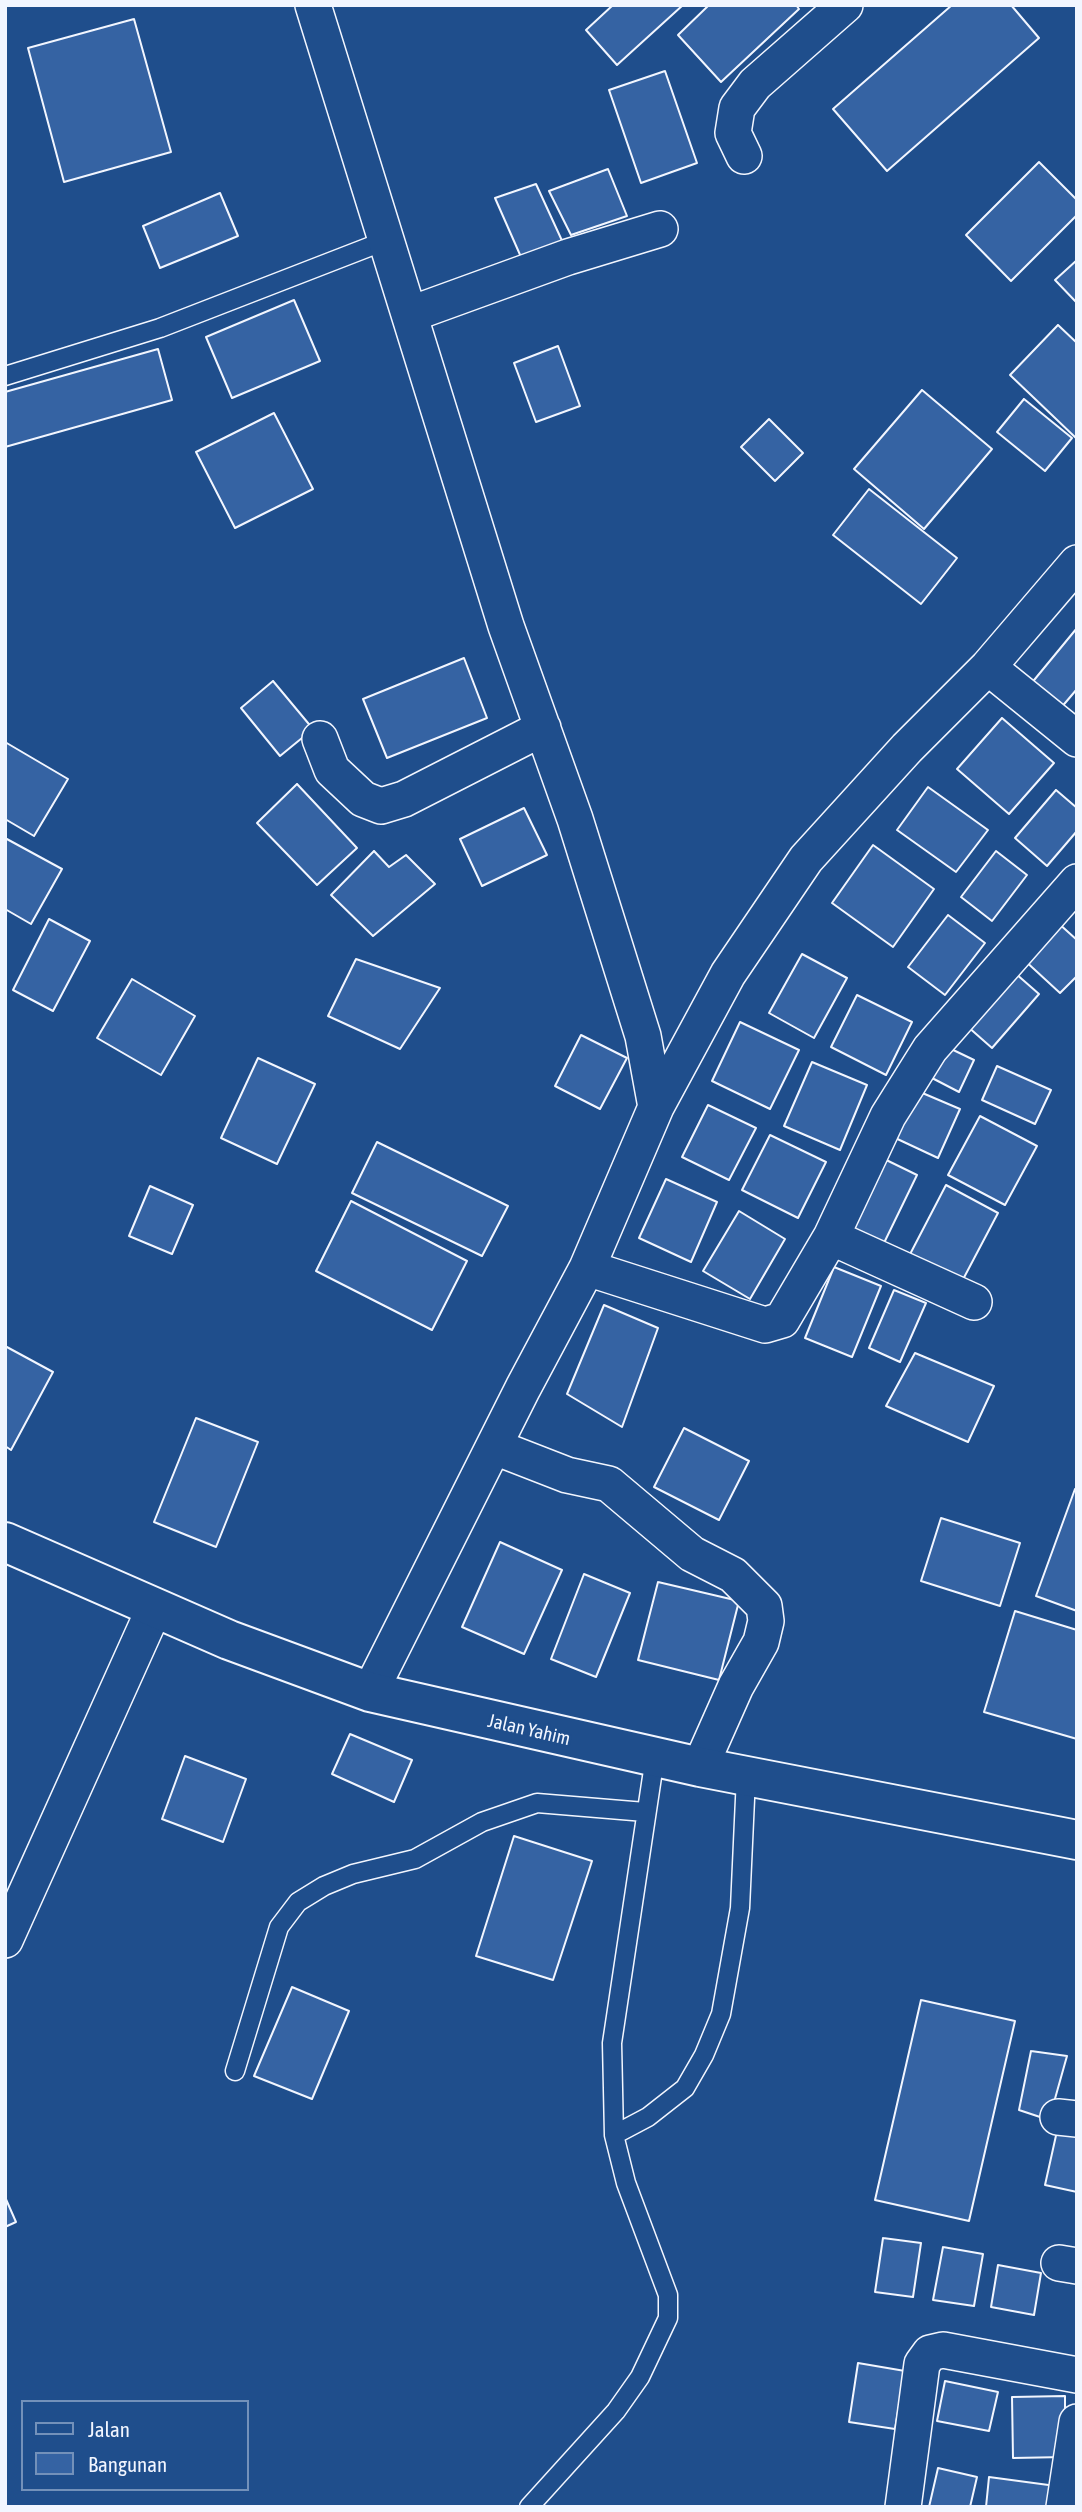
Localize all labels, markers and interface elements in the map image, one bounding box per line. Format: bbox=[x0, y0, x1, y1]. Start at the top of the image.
street label: Jalan Yahim bbox=[486, 1709, 572, 1751]
legend bbox=[21, 2400, 248, 2491]
text: Jalan bbox=[88, 2417, 130, 2441]
text: Bangunan bbox=[88, 2452, 167, 2476]

